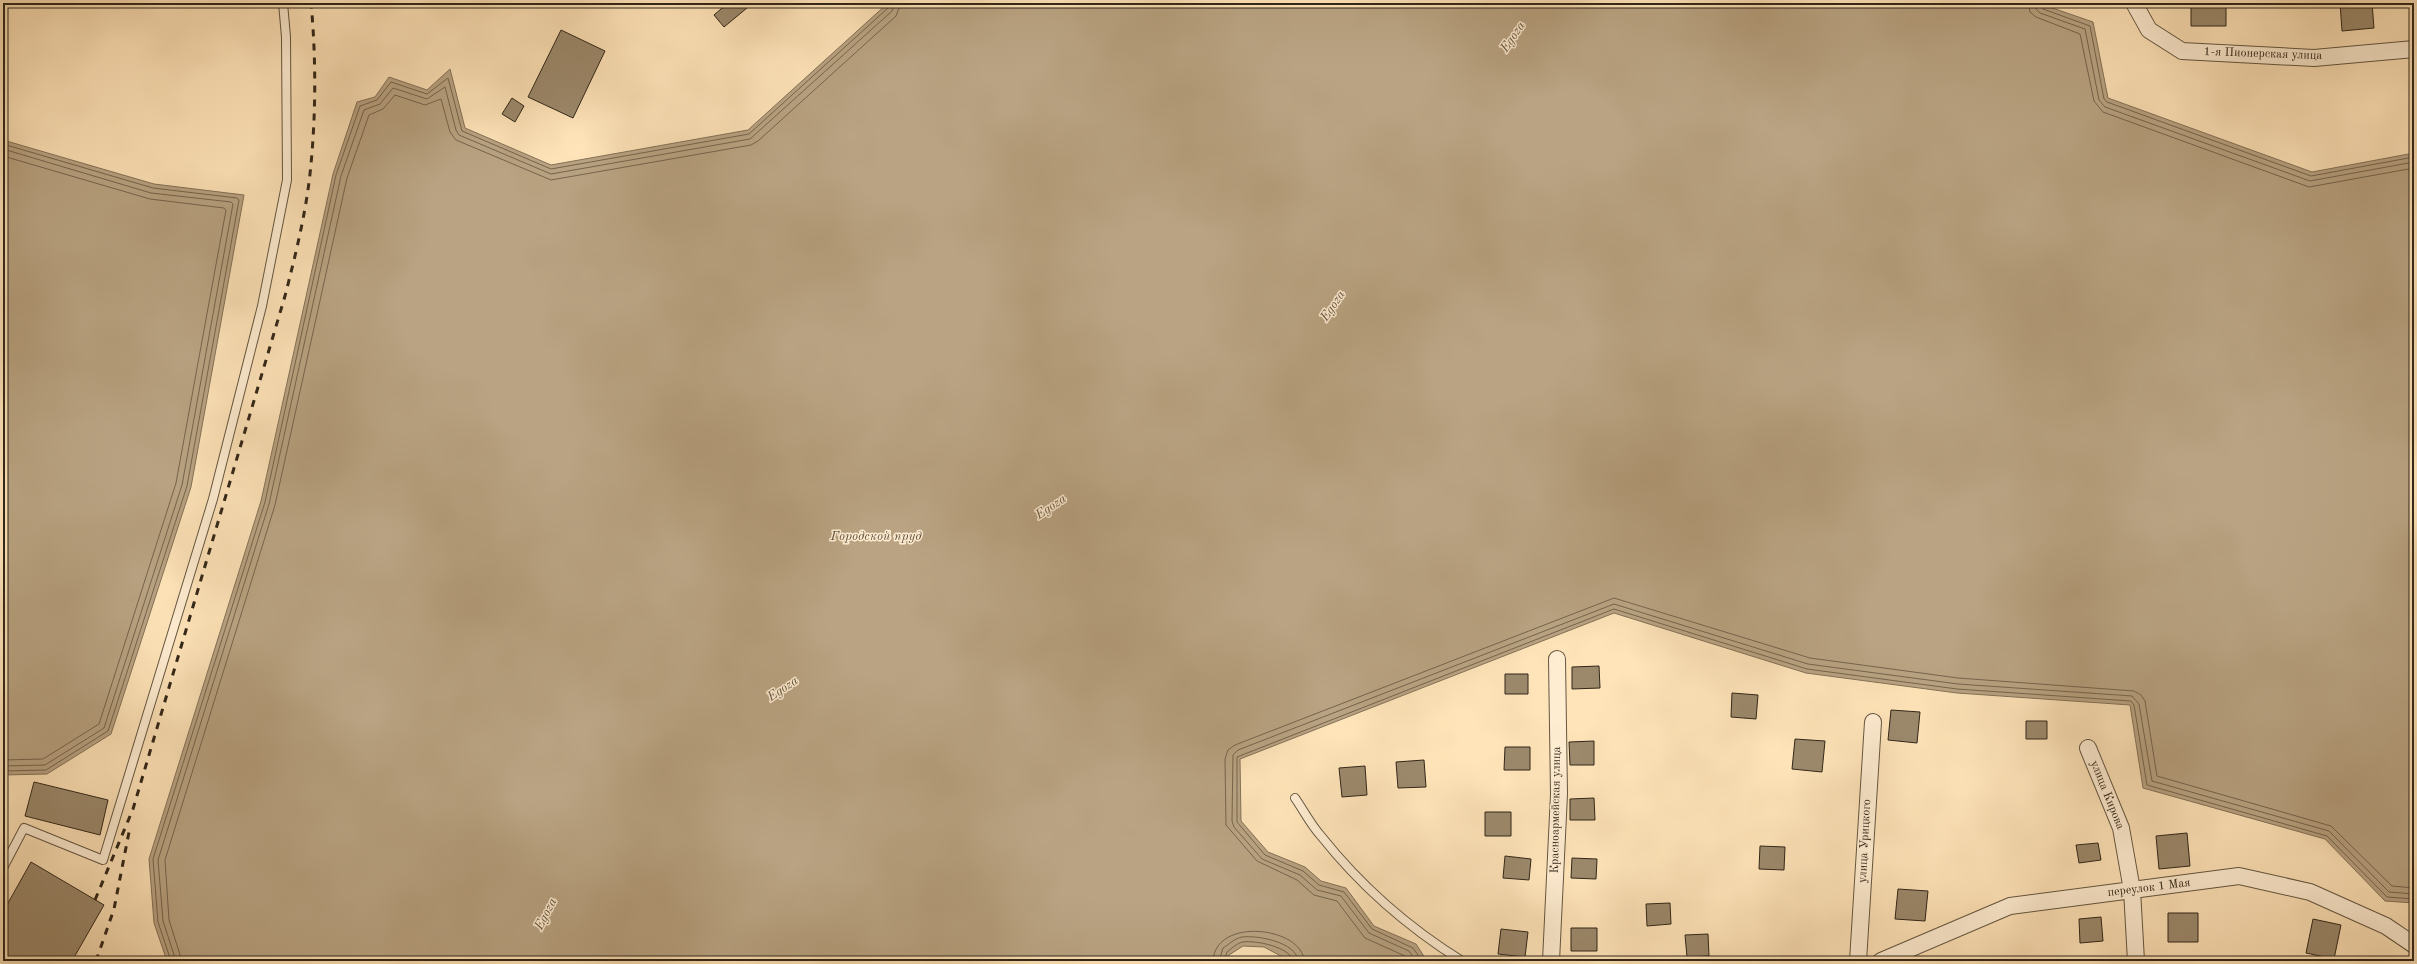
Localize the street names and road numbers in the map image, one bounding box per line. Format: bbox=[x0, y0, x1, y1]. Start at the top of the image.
street label: 1-я Пионерская улица bbox=[2203, 46, 2323, 62]
street label: Красноармейская улица bbox=[1549, 746, 1563, 874]
street label: улица Кирова bbox=[2088, 759, 2126, 831]
street label: улица Урицкого bbox=[1857, 799, 1873, 883]
street label: переулок 1 Мая bbox=[2107, 877, 2191, 899]

